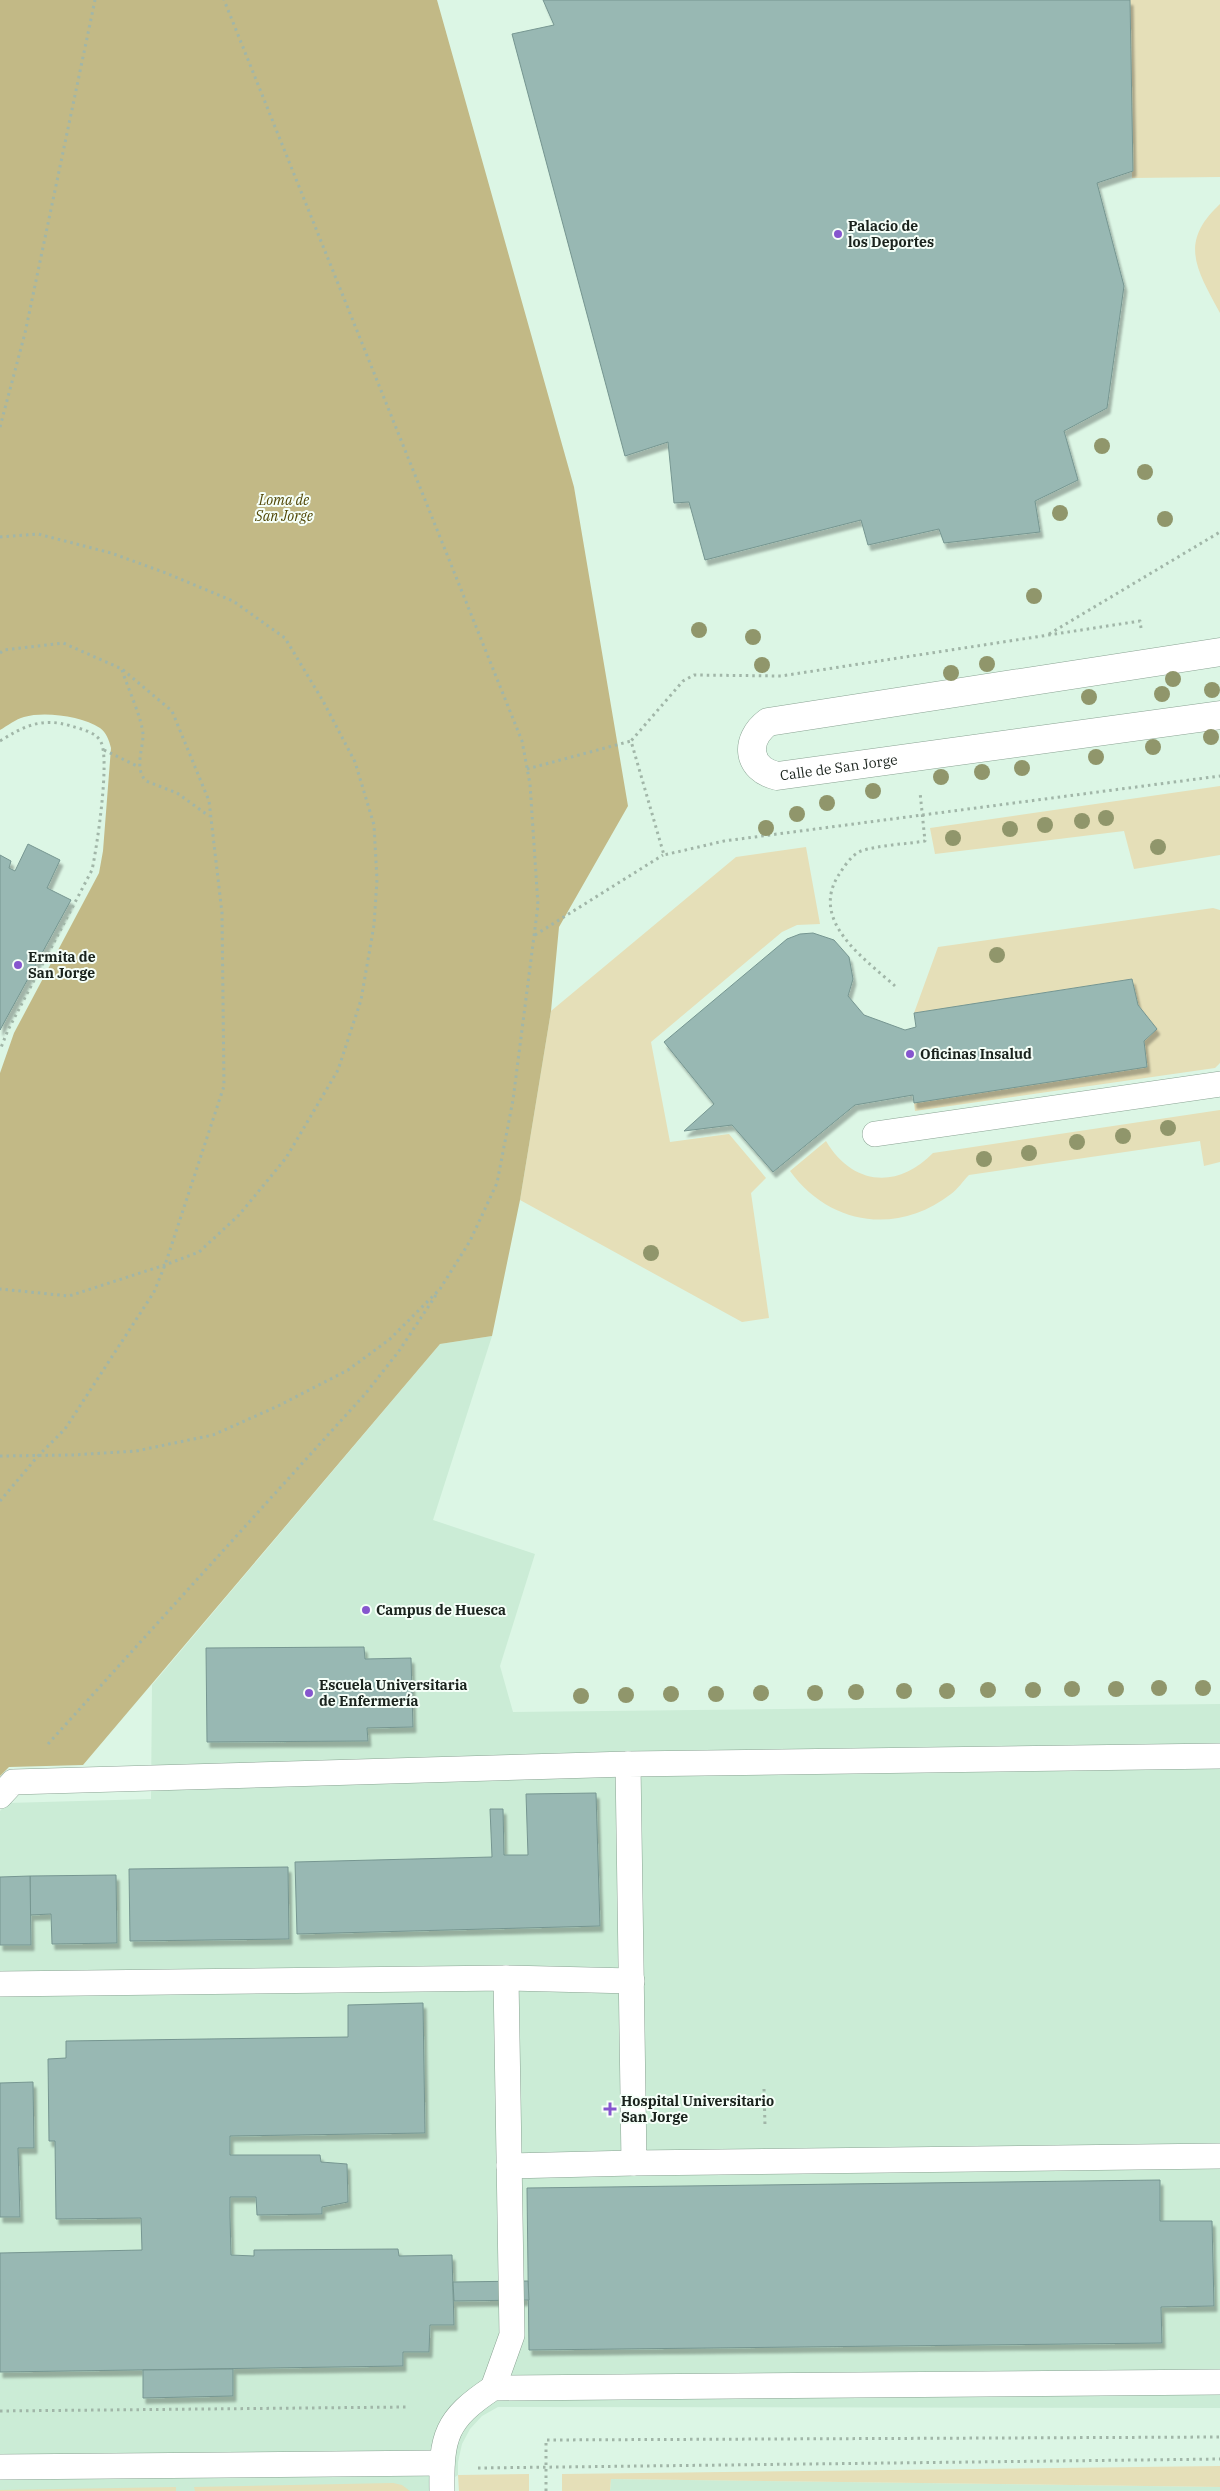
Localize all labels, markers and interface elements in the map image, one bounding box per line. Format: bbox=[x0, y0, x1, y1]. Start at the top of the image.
place label: Palacio de los Deportes bbox=[848, 217, 934, 251]
marker: Palacio de los Deportes bbox=[832, 228, 844, 240]
park label: Loma de San Jorge bbox=[254, 491, 314, 525]
street label: Calle de San Jorge bbox=[779, 750, 899, 784]
place label: Ermita de San Jorge bbox=[28, 948, 96, 982]
marker: Ermita de San Jorge bbox=[12, 959, 24, 971]
place label: Oficinas Insalud bbox=[920, 1045, 1032, 1063]
marker: Oficinas Insalud bbox=[904, 1048, 916, 1060]
place label: Campus de Huesca bbox=[376, 1601, 506, 1619]
marker: Campus de Huesca bbox=[360, 1604, 372, 1616]
place label: Escuela Universitaria de Enfermería bbox=[319, 1676, 467, 1710]
marker: Escuela Universitaria de Enfermería bbox=[303, 1687, 315, 1699]
place label: Hospital Universitario San Jorge bbox=[621, 2092, 774, 2126]
marker: Hospital Universitario San Jorge bbox=[603, 2102, 617, 2116]

